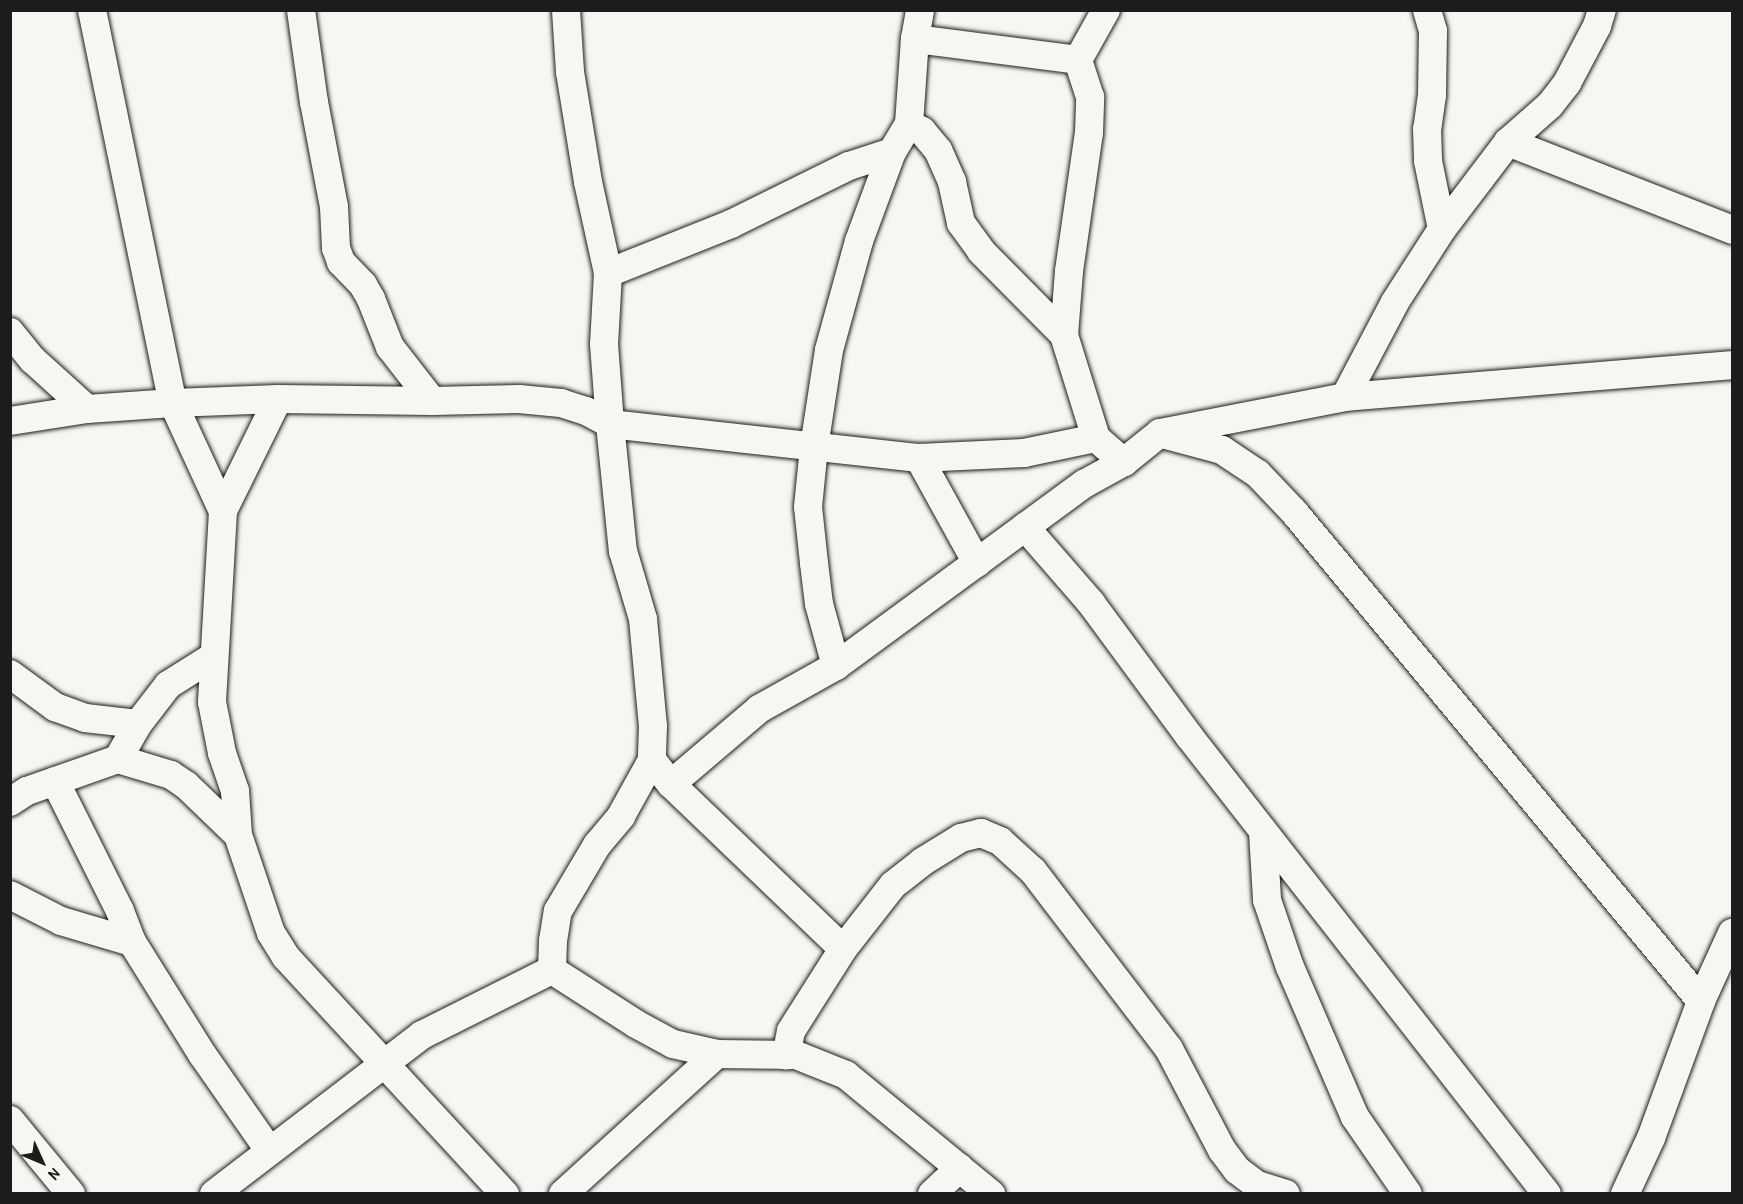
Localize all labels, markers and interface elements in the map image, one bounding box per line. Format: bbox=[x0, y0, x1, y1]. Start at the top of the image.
north arrow bbox=[12, 1132, 72, 1192]
text: N bbox=[44, 1164, 66, 1185]

